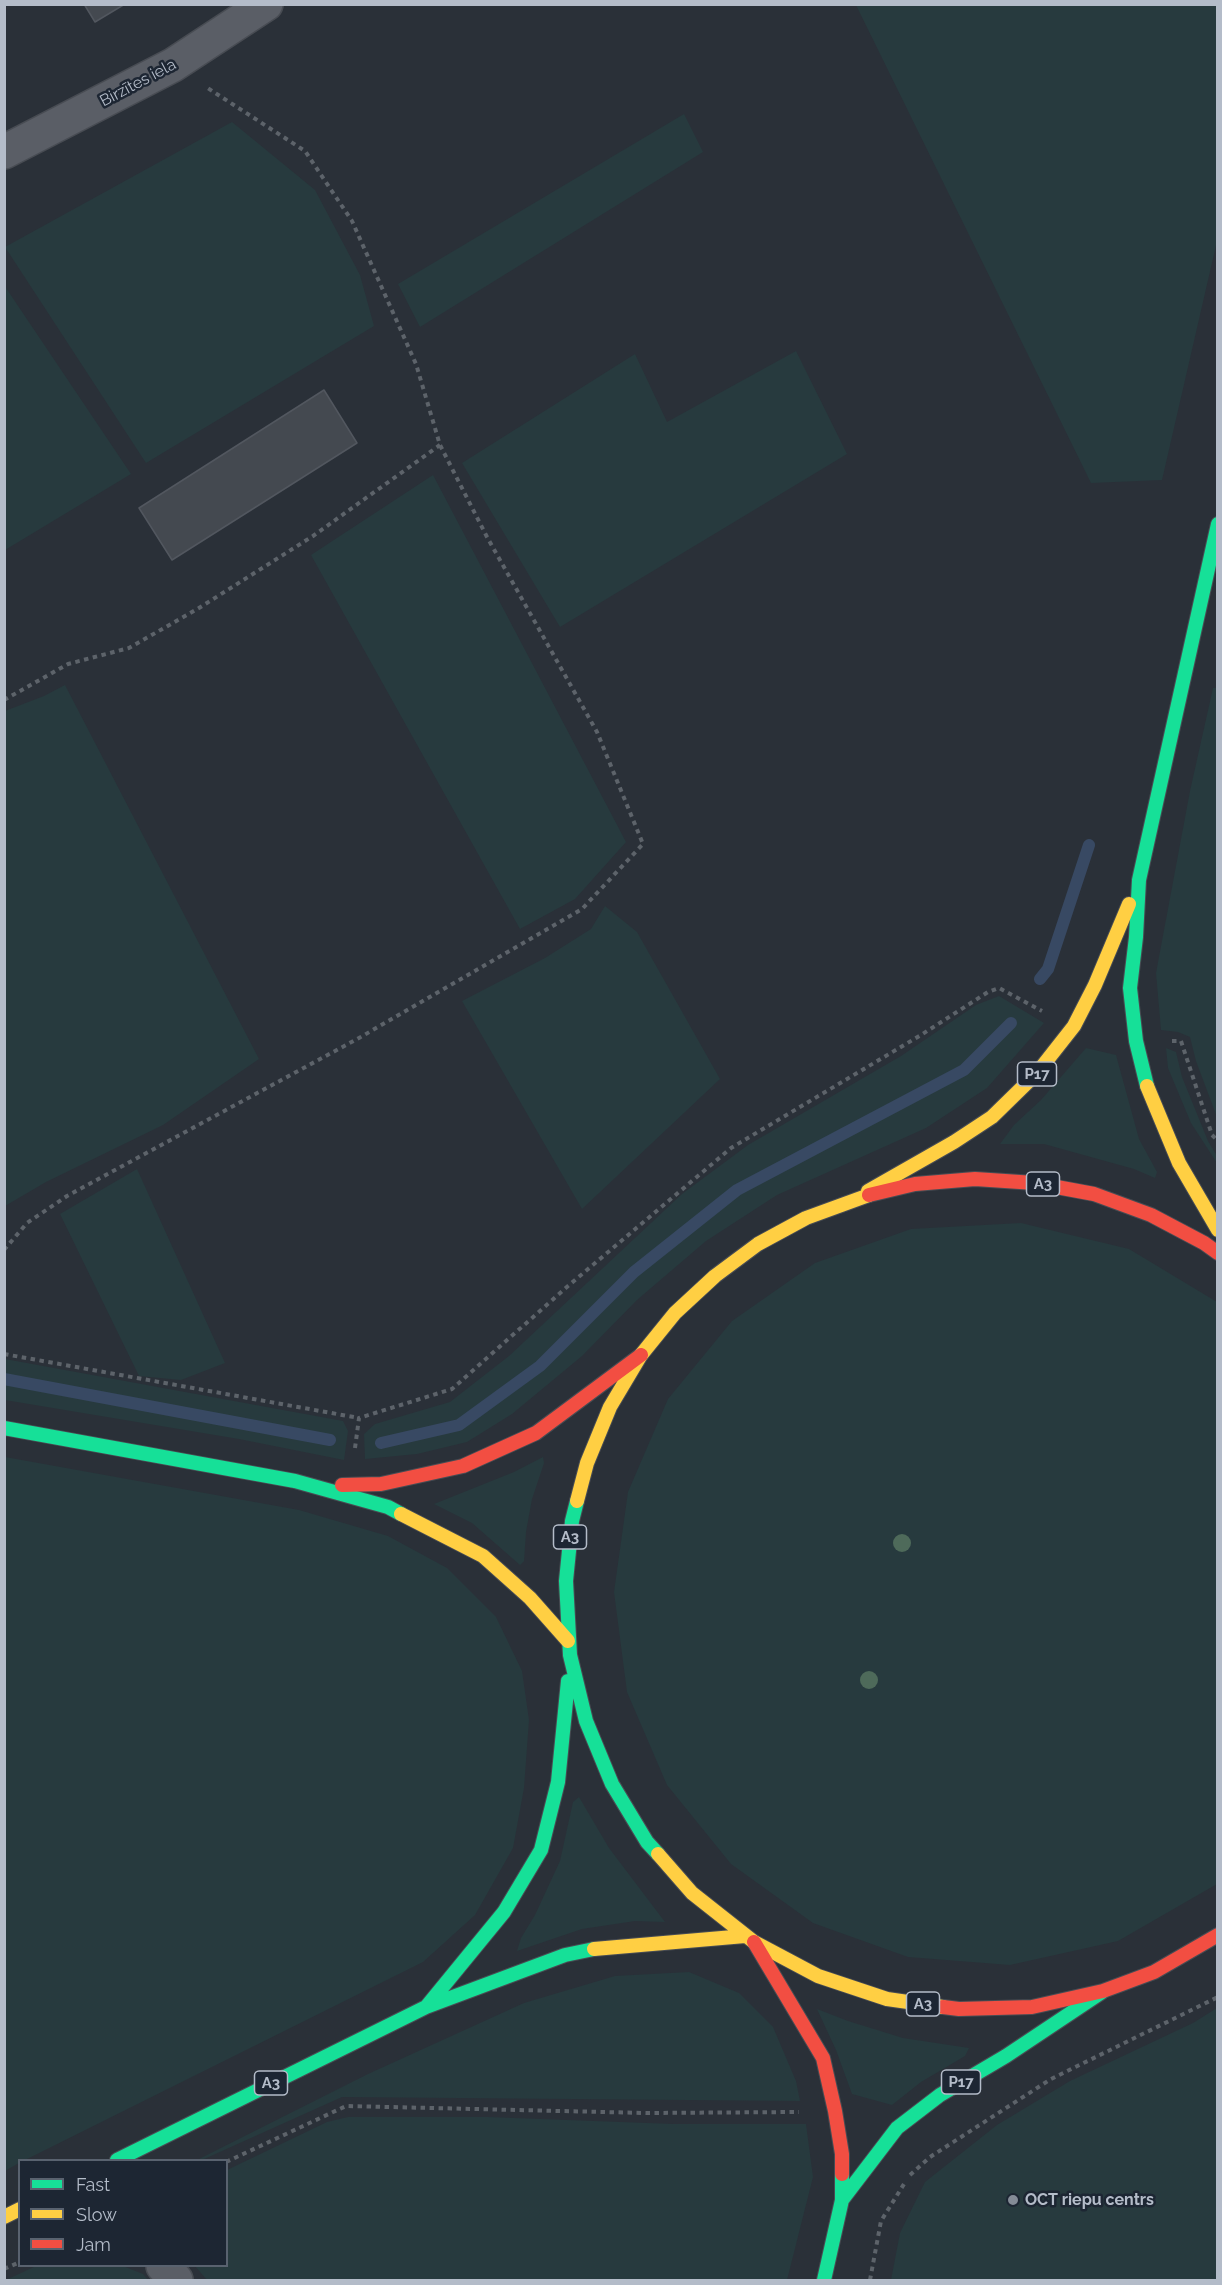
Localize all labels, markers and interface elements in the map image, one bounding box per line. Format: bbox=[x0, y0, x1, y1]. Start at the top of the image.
street label: Birzītes iela bbox=[97, 55, 179, 111]
road number: P17 bbox=[1018, 1062, 1056, 1086]
road number: A3 bbox=[1026, 1172, 1060, 1196]
road number: A3 bbox=[554, 1525, 586, 1549]
road number: A3 bbox=[906, 1992, 940, 2016]
road number: P17 bbox=[942, 2070, 980, 2094]
road number: A3 bbox=[254, 2071, 288, 2095]
legend bbox=[18, 2159, 228, 2267]
text: Fast bbox=[76, 2174, 110, 2195]
place label: OCT riepu centrs bbox=[1025, 2190, 1154, 2210]
marker: OCT riepu centrs bbox=[1006, 2193, 1020, 2207]
text: Slow bbox=[76, 2204, 117, 2225]
text: Jam bbox=[76, 2234, 111, 2255]

